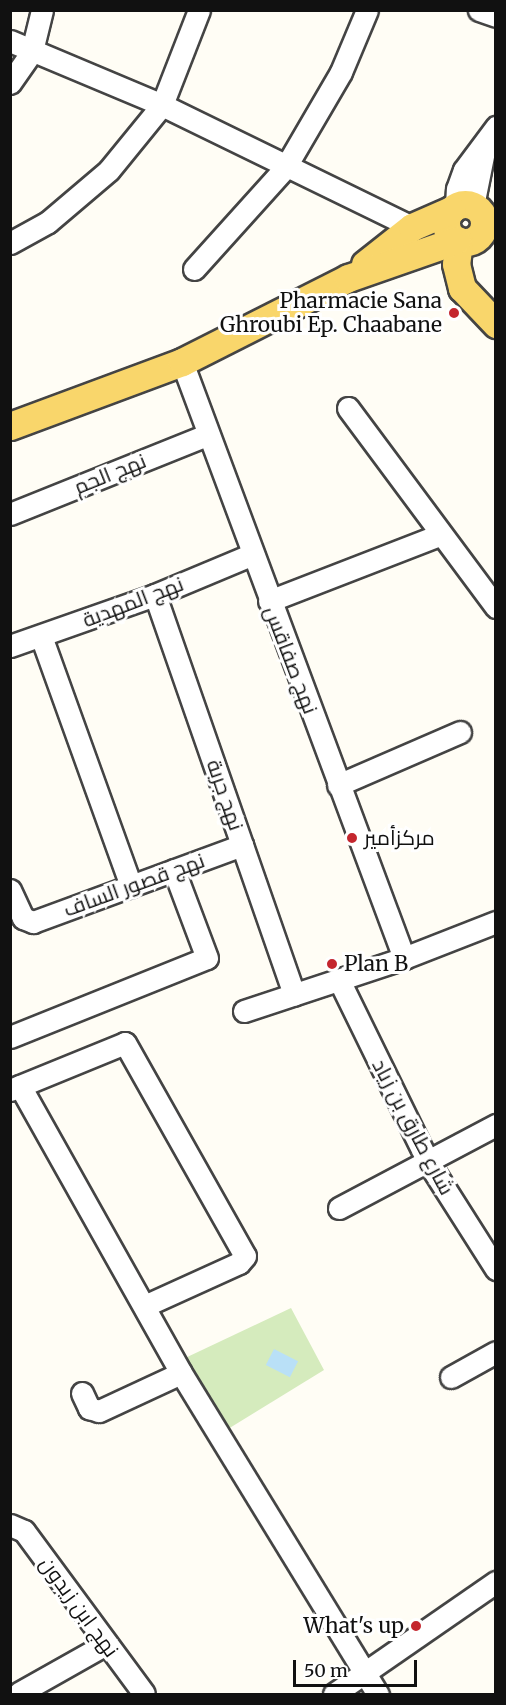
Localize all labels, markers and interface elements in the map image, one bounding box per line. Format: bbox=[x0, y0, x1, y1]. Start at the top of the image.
place label: Pharmacie Sana Ghroubi Ep. Chaabane bbox=[220, 288, 442, 338]
marker: Pharmacie Sana Ghroubi Ep. Chaabane bbox=[447, 306, 461, 320]
street label: نهج الجم bbox=[70, 448, 150, 500]
street label: نهج المهدية bbox=[79, 571, 187, 633]
street label: نهج صفاقس bbox=[259, 603, 323, 717]
street label: نهج جربة bbox=[201, 756, 249, 834]
place label: مركزأمير bbox=[364, 825, 435, 851]
marker: مركزأمير bbox=[345, 831, 359, 845]
street label: نهج قصور الساف bbox=[60, 848, 208, 922]
place label: Plan B bbox=[344, 951, 408, 977]
marker: Plan B bbox=[325, 957, 339, 971]
street label: شارع طارق بن زياد bbox=[367, 1055, 459, 1199]
street label: نهج ابن زيدون bbox=[34, 1552, 124, 1662]
place label: What's up bbox=[304, 1613, 404, 1639]
marker: What's up bbox=[409, 1619, 423, 1633]
scale bar bbox=[296, 1648, 420, 1686]
text: 50 m bbox=[304, 1659, 348, 1682]

